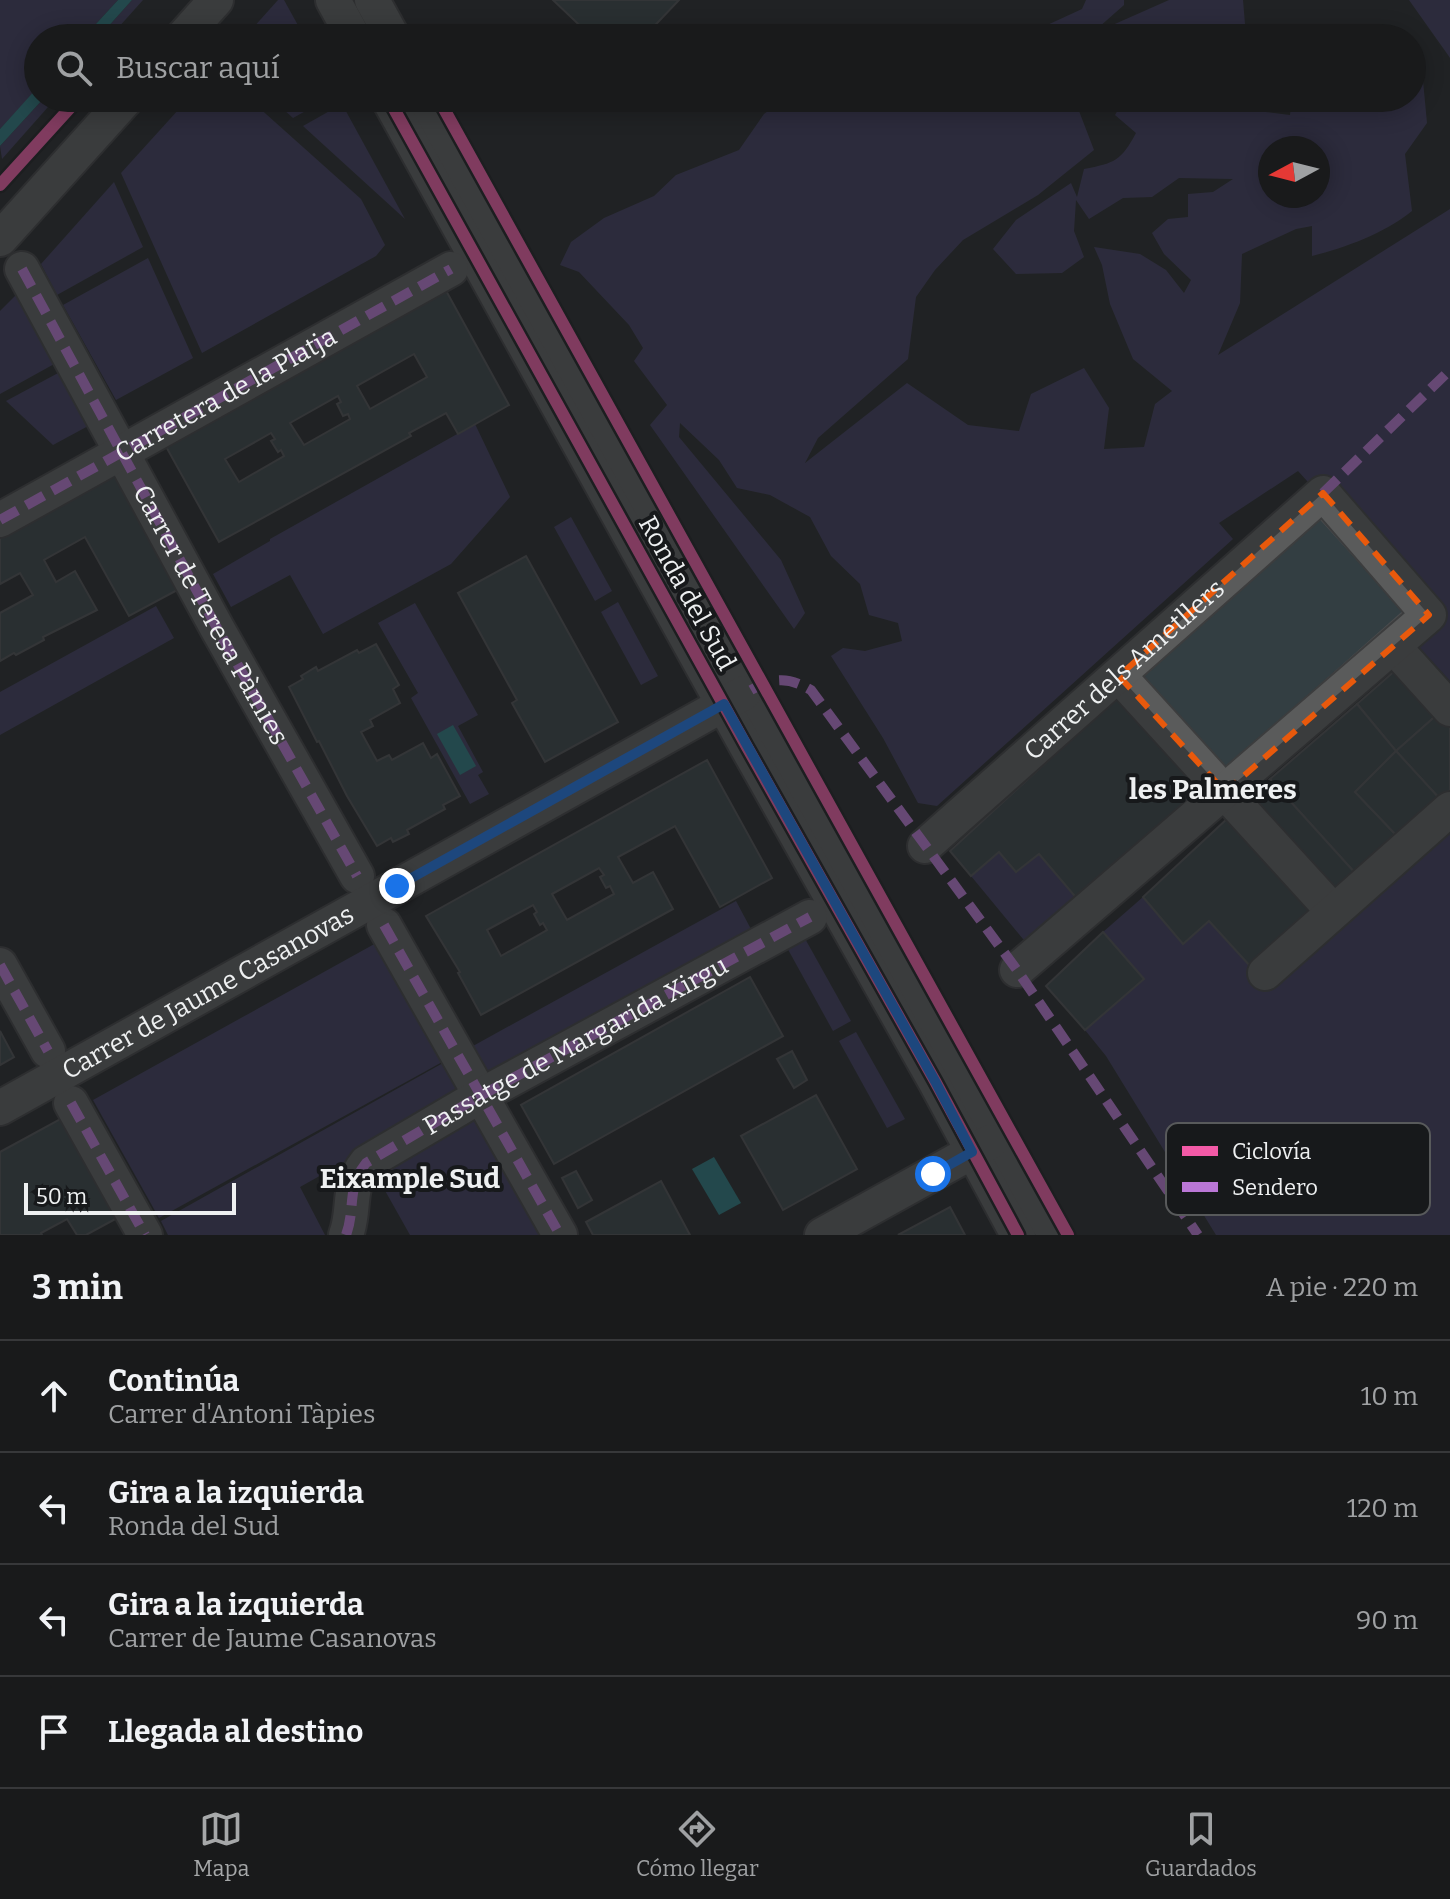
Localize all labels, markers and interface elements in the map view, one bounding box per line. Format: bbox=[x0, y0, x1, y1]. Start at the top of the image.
search box bbox=[24, 24, 1426, 112]
icon: search bbox=[52, 46, 96, 90]
text: Buscar aquí bbox=[116, 50, 280, 86]
north arrow bbox=[1258, 136, 1330, 208]
street label: Carretera de la Platja bbox=[109, 321, 342, 469]
street label: Carrer de Teresa Pàmies bbox=[127, 480, 295, 750]
street label: Ronda del Sud bbox=[632, 510, 742, 676]
street label: Carrer dels Ametllers bbox=[1018, 573, 1231, 766]
district label: les Palmeres bbox=[1129, 773, 1297, 806]
route end bbox=[379, 868, 415, 904]
street label: Carrer de Jaume Casanovas bbox=[57, 898, 359, 1086]
street label: Passatge de Margarida Xirgu bbox=[418, 949, 733, 1141]
legend bbox=[1166, 1123, 1430, 1215]
text: Ciclovía bbox=[1232, 1138, 1311, 1165]
route start bbox=[915, 1156, 951, 1192]
district label: Eixample Sud bbox=[320, 1162, 500, 1195]
text: Sendero bbox=[1232, 1174, 1318, 1201]
scale bar bbox=[24, 1179, 236, 1215]
text: 50 m bbox=[36, 1183, 87, 1210]
text: 3 min bbox=[32, 1267, 123, 1308]
text: A pie · 220 m bbox=[1266, 1272, 1418, 1303]
text: Continúa bbox=[108, 1363, 239, 1399]
icon: ahead bbox=[32, 1374, 76, 1418]
text: 10 m bbox=[1361, 1381, 1418, 1412]
text: Carrer d'Antoni Tàpies bbox=[108, 1399, 376, 1430]
text: Gira a la izquierda bbox=[108, 1475, 364, 1511]
icon: left bbox=[32, 1486, 76, 1530]
text: 120 m bbox=[1347, 1493, 1418, 1524]
text: Ronda del Sud bbox=[108, 1511, 279, 1542]
text: Gira a la izquierda bbox=[108, 1587, 364, 1623]
icon: left bbox=[32, 1598, 76, 1642]
text: 90 m bbox=[1356, 1605, 1418, 1636]
text: Carrer de Jaume Casanovas bbox=[108, 1623, 437, 1654]
icon: arrive bbox=[32, 1710, 76, 1754]
text: Llegada al destino bbox=[108, 1714, 363, 1750]
tab: Mapa bbox=[193, 1807, 250, 1882]
tab: Cómo llegar bbox=[636, 1807, 759, 1882]
tab: Guardados bbox=[1145, 1807, 1257, 1882]

